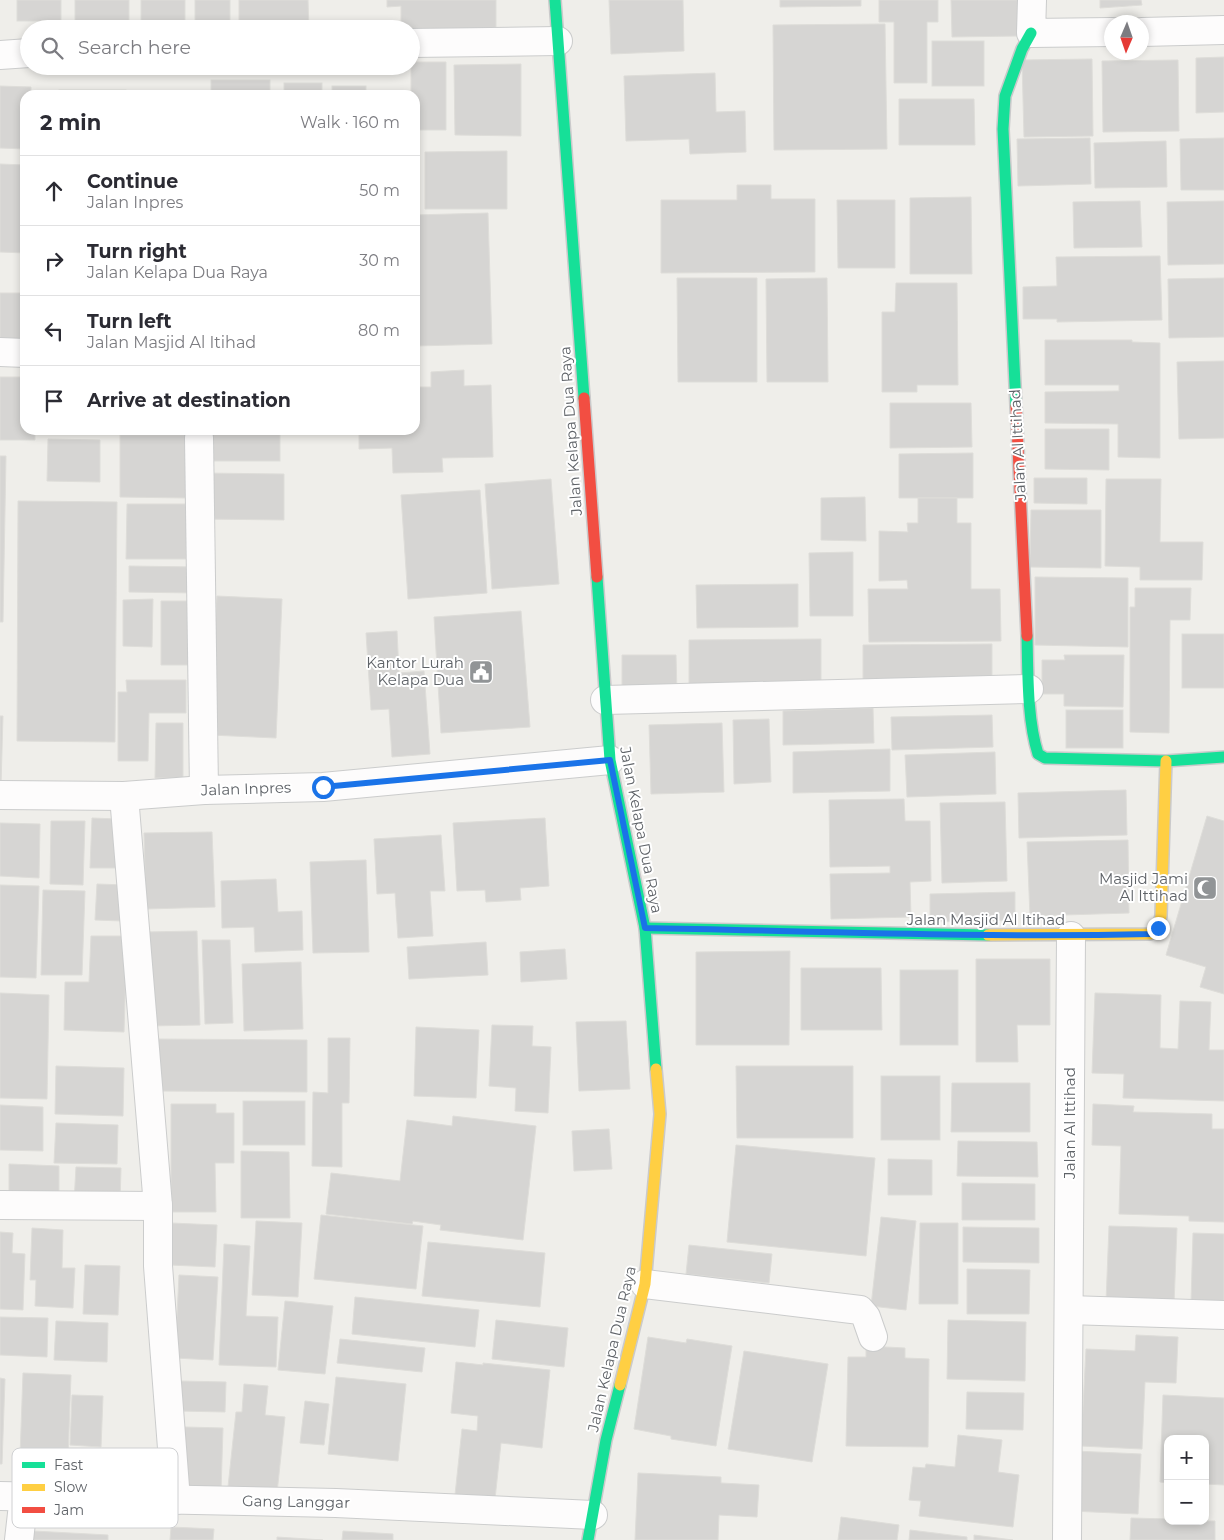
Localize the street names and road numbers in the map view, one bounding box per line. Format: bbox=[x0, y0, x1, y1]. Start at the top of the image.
street label: Jalan Kelapa Dua Raya bbox=[555, 346, 586, 517]
street label: Jalan Al Ittihad bbox=[1005, 389, 1030, 502]
street label: Jalan Kelapa Dua Raya bbox=[616, 744, 667, 915]
street label: Jalan Inpres bbox=[199, 777, 291, 800]
street label: Jalan Masjid Al Itihad bbox=[906, 910, 1065, 929]
street label: Jalan Al Ittihad bbox=[1060, 1067, 1079, 1180]
street label: Jalan Kelapa Dua Raya bbox=[583, 1264, 640, 1435]
street label: Gang Langgar bbox=[242, 1491, 350, 1512]

